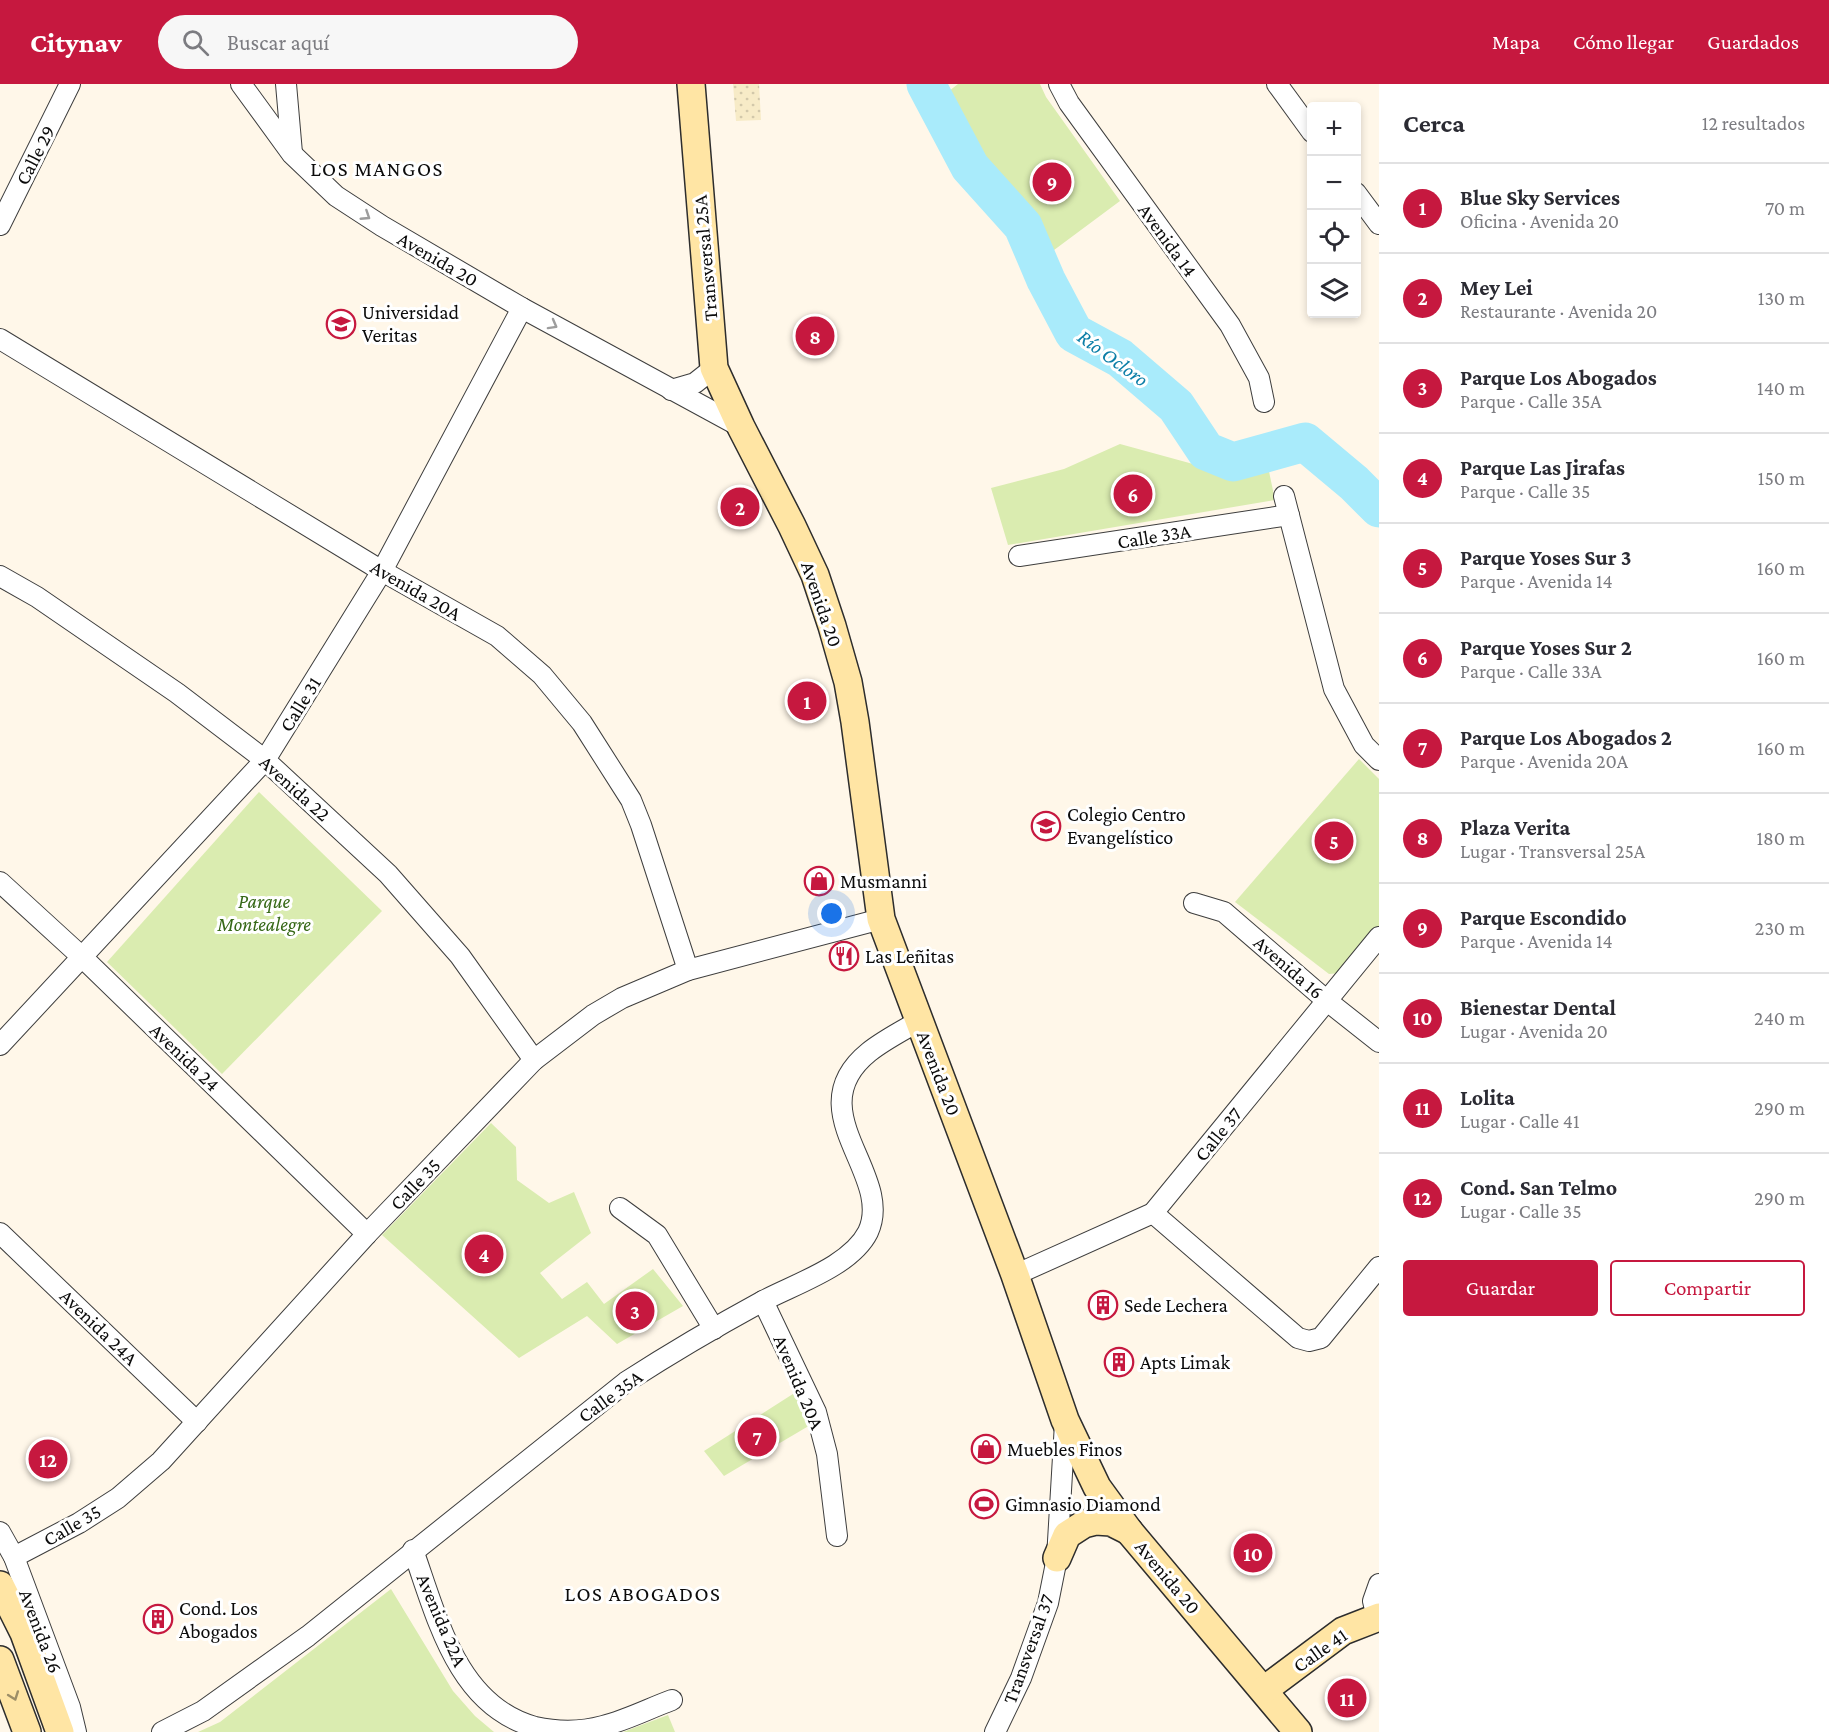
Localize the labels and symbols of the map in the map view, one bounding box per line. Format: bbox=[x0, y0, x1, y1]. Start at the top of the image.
street label: Calle 29 bbox=[11, 122, 59, 188]
district label: LOS MANGOS bbox=[310, 157, 444, 181]
pin: 9 bbox=[1032, 160, 1072, 204]
street label: Transversal 25A bbox=[688, 193, 721, 322]
street label: Avenida 14 bbox=[1134, 199, 1202, 281]
one-way arrow bbox=[359, 209, 370, 220]
street label: Avenida 20 bbox=[394, 227, 482, 291]
place label: Universidad Veritas bbox=[362, 301, 460, 346]
school or university icon: Universidad Veritas bbox=[325, 308, 357, 340]
pin: 8 bbox=[796, 314, 834, 358]
one-way arrow bbox=[547, 318, 557, 329]
water label: Río Ocloro bbox=[1073, 324, 1153, 392]
pin: 6 bbox=[1114, 472, 1152, 516]
pin: 2 bbox=[720, 484, 760, 530]
street label: Calle 33A bbox=[1116, 519, 1193, 553]
street label: Avenida 20A bbox=[367, 555, 466, 625]
street label: Avenida 20 bbox=[797, 558, 847, 650]
street label: Calle 31 bbox=[275, 673, 325, 735]
pin: 1 bbox=[788, 678, 826, 724]
street label: Avenida 22 bbox=[255, 751, 335, 825]
place label: Colegio Centro Evangelístico bbox=[1067, 803, 1186, 849]
school or university icon: Colegio Centro Evangelístico bbox=[1030, 810, 1062, 842]
pin: 5 bbox=[1314, 818, 1354, 864]
shop icon: Musmanni bbox=[803, 865, 835, 897]
place label: Musmanni bbox=[840, 870, 927, 892]
park label: Parque Montealegre bbox=[216, 890, 311, 936]
your location bbox=[817, 899, 846, 928]
street label: Avenida 16 bbox=[1250, 931, 1328, 1003]
restaurant icon: Las Leñitas bbox=[828, 940, 860, 972]
place label: Las Leñitas bbox=[865, 945, 954, 967]
street label: Avenida 24 bbox=[146, 1019, 224, 1095]
street label: Avenida 20 bbox=[913, 1027, 965, 1119]
street label: Calle 37 bbox=[1190, 1103, 1246, 1165]
street label: Calle 35 bbox=[385, 1154, 445, 1214]
pin: 4 bbox=[464, 1232, 504, 1276]
street label: Avenida 24A bbox=[56, 1285, 143, 1370]
pin: 3 bbox=[616, 1288, 654, 1334]
building icon: Sede Lechera bbox=[1087, 1289, 1119, 1321]
place label: Sede Lechera bbox=[1124, 1294, 1228, 1316]
street label: Avenida 20A bbox=[769, 1331, 829, 1433]
building icon: Apts Limak bbox=[1103, 1346, 1135, 1378]
place label: Apts Limak bbox=[1140, 1351, 1230, 1374]
street label: Calle 35A bbox=[574, 1365, 647, 1427]
pin: 7 bbox=[738, 1414, 777, 1460]
shop icon: Muebles Finos bbox=[970, 1433, 1002, 1465]
pin: 12 bbox=[28, 1436, 68, 1482]
place label: Muebles Finos bbox=[1007, 1438, 1122, 1460]
sports icon: Gimnasio Diamond bbox=[968, 1488, 1000, 1520]
place label: Gimnasio Diamond bbox=[1005, 1493, 1161, 1515]
street label: Calle 35 bbox=[39, 1500, 105, 1550]
pin: 10 bbox=[1234, 1530, 1272, 1576]
street label: Avenida 20 bbox=[1131, 1536, 1205, 1618]
street label: Avenida 22A bbox=[413, 1570, 472, 1670]
district label: LOS ABOGADOS bbox=[565, 1582, 721, 1606]
street label: Avenida 26 bbox=[15, 1586, 67, 1676]
street label: Transversal 37 bbox=[998, 1591, 1058, 1707]
place label: Cond. Los Abogados bbox=[179, 1597, 258, 1643]
building icon: Cond. Los Abogados bbox=[142, 1603, 174, 1635]
street label: Calle 41 bbox=[1289, 1624, 1351, 1676]
pin: 11 bbox=[1328, 1676, 1366, 1720]
one-way arrow bbox=[7, 1690, 20, 1701]

